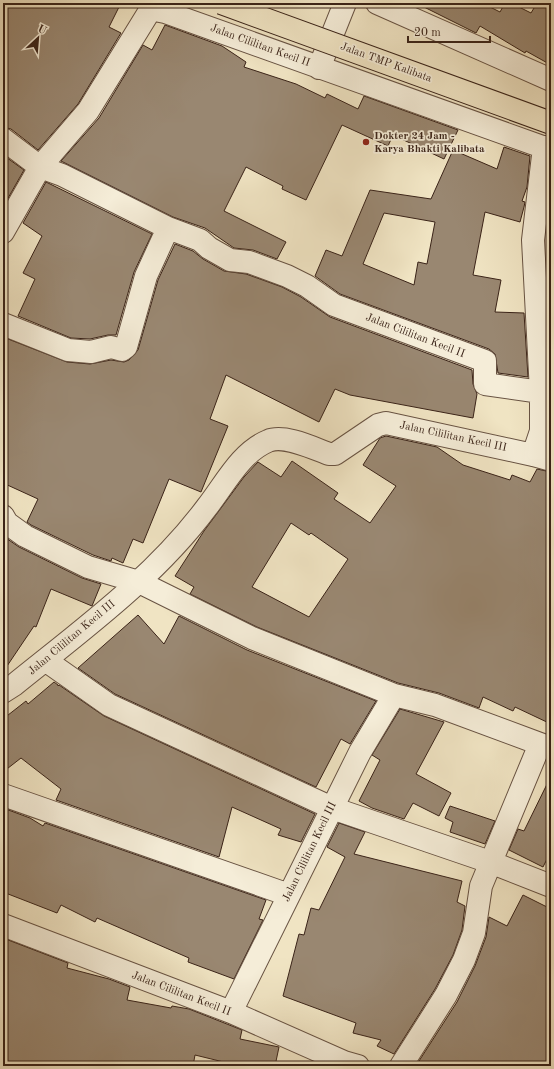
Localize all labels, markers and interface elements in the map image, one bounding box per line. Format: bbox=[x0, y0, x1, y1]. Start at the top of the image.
north arrow bbox=[18, 18, 58, 58]
scale bar bbox=[408, 18, 490, 44]
street label: Jalan Cililitan Kecil II bbox=[209, 23, 311, 69]
text: U bbox=[35, 24, 48, 37]
text: 20 m bbox=[414, 27, 441, 39]
street label: Jalan TMP Kalibata bbox=[339, 41, 434, 85]
place label: Dokter 24 Jam - Karya Bhakti Kalibata bbox=[374, 131, 485, 155]
marker: Dokter 24 Jam - Karya Bhakti Kalibata bbox=[361, 137, 371, 147]
street label: Jalan Cililitan Kecil II bbox=[364, 312, 466, 360]
street label: Jalan Cililitan Kecil III bbox=[398, 420, 508, 454]
street label: Jalan Cililitan Kecil III bbox=[27, 599, 117, 677]
street label: Jalan Cililitan Kecil III bbox=[281, 800, 339, 904]
street label: Jalan Cililitan Kecil II bbox=[130, 970, 232, 1018]

